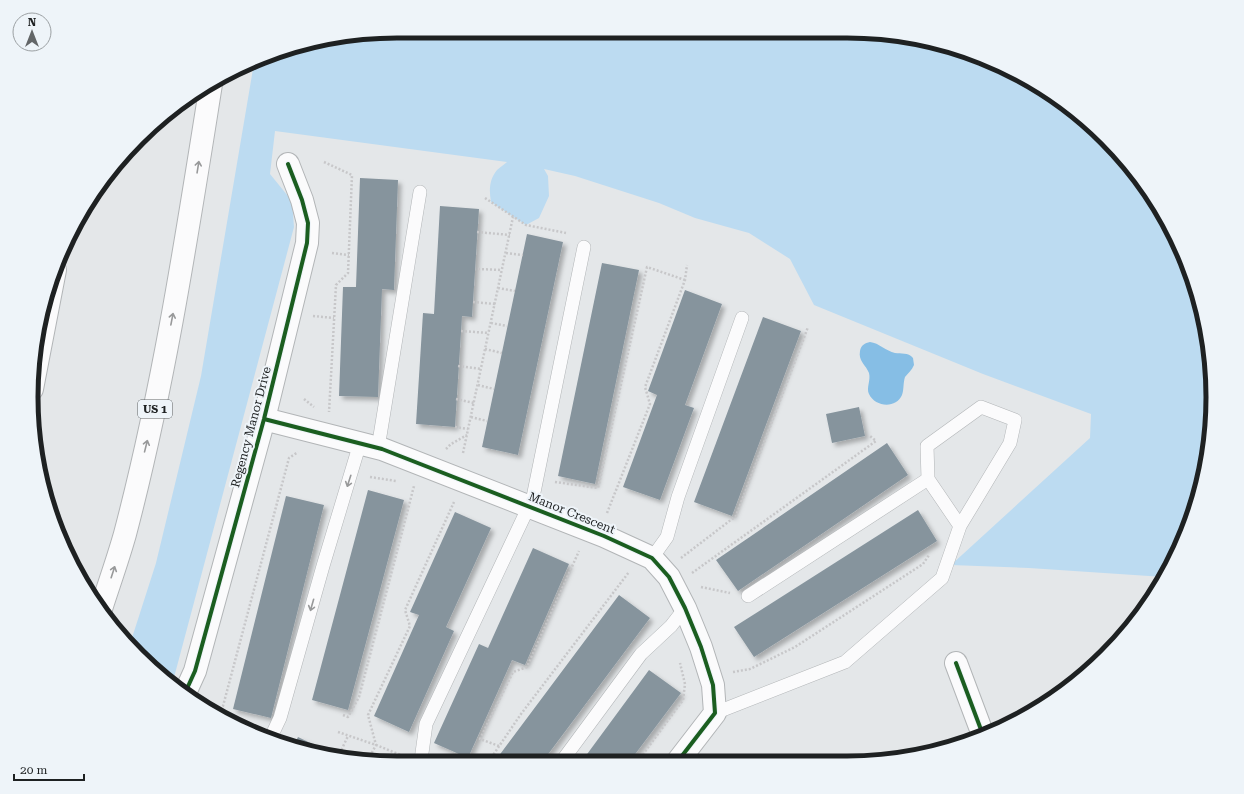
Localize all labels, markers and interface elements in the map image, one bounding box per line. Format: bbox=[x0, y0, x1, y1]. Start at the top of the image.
north arrow bbox=[12, 12, 52, 52]
text: N bbox=[28, 16, 37, 29]
one-way arrow bbox=[194, 161, 202, 174]
one-way arrow bbox=[168, 313, 176, 326]
street label: Regency Manor Drive bbox=[228, 365, 274, 489]
road number: US 1 bbox=[138, 400, 172, 418]
one-way arrow bbox=[143, 440, 151, 453]
one-way arrow bbox=[345, 474, 352, 487]
street label: Manor Crescent bbox=[527, 489, 618, 537]
one-way arrow bbox=[109, 566, 117, 578]
one-way arrow bbox=[308, 598, 315, 611]
scale bar bbox=[14, 756, 84, 782]
text: 20 m bbox=[20, 763, 47, 777]

